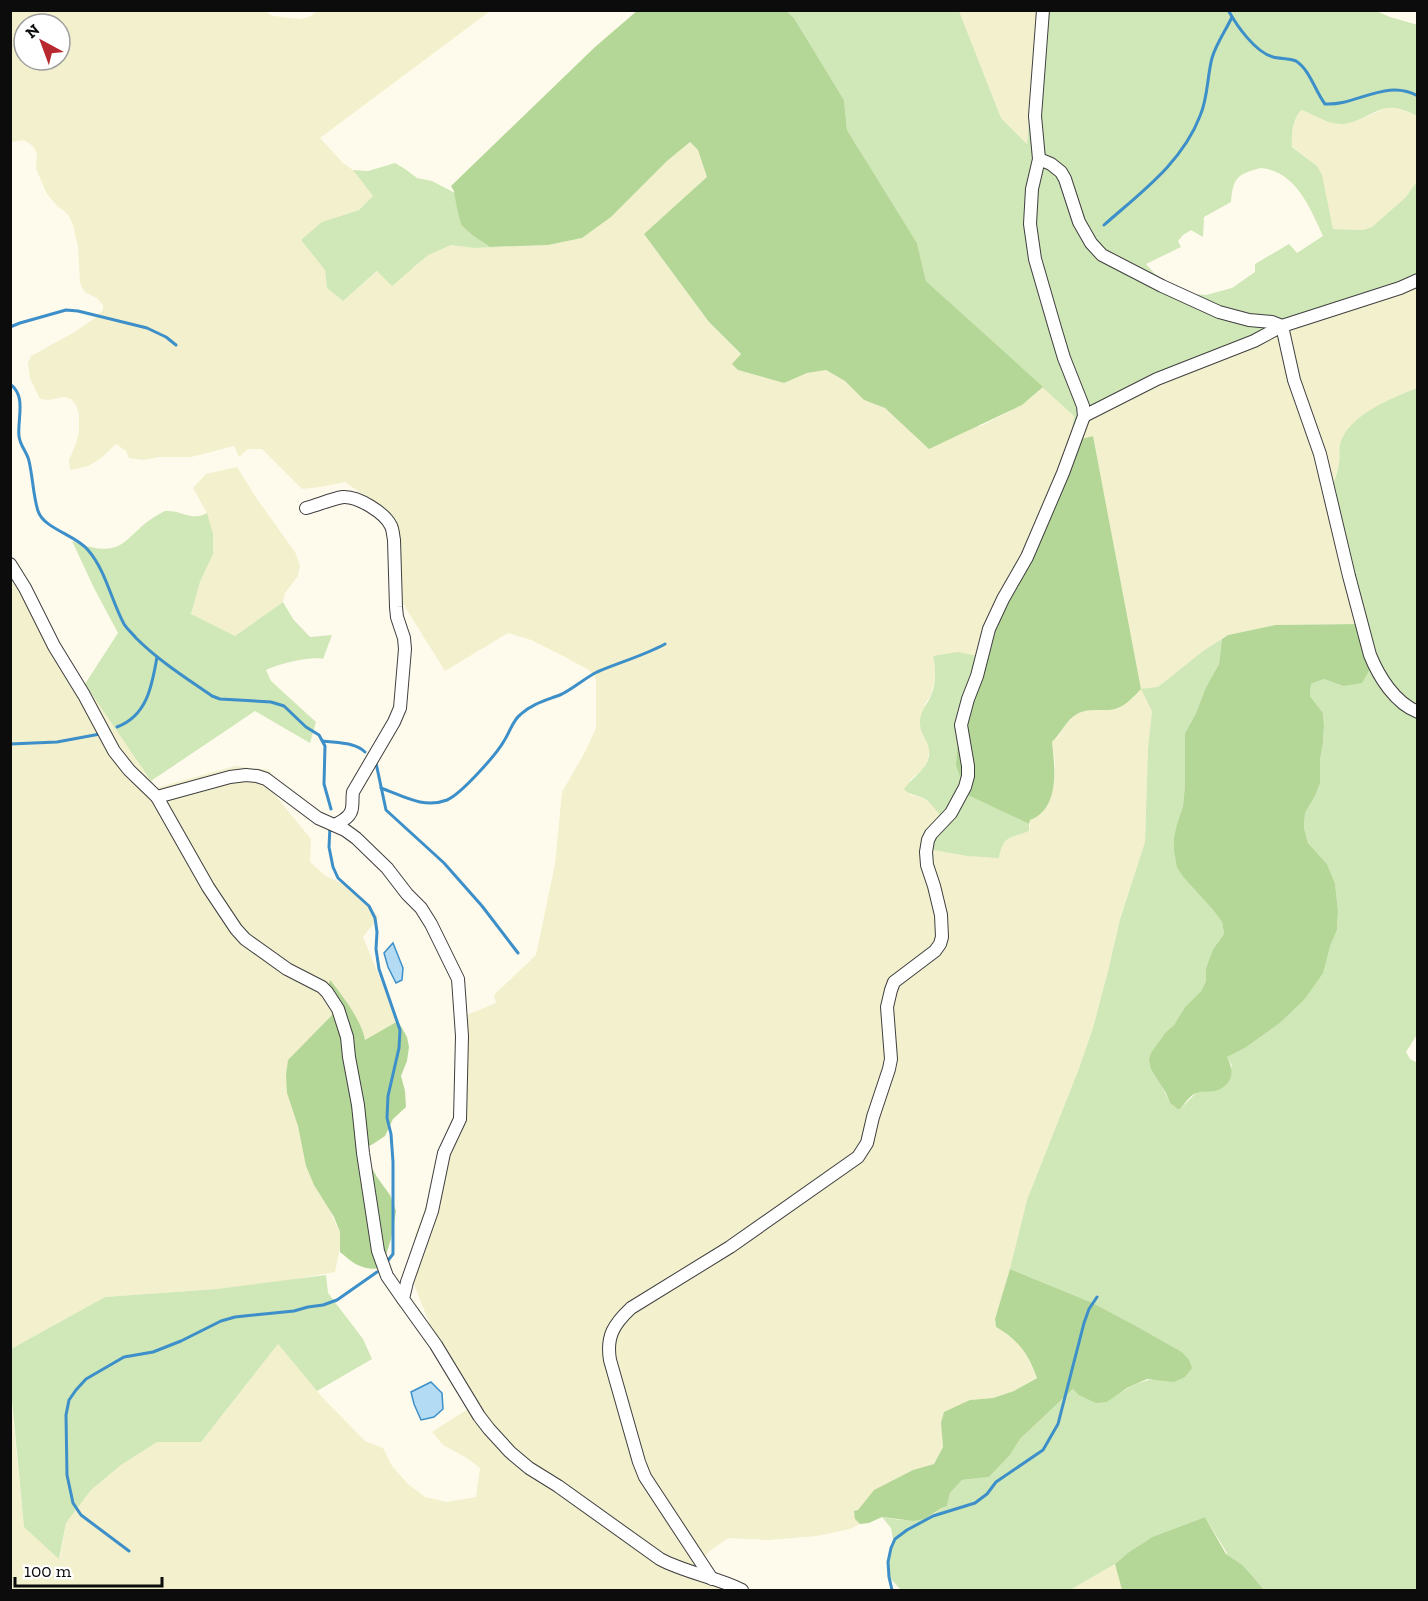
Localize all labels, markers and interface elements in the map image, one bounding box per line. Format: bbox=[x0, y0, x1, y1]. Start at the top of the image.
north arrow bbox=[12, 12, 72, 72]
text: N bbox=[22, 20, 43, 42]
scale bar bbox=[15, 1550, 162, 1588]
text: 100 m bbox=[24, 1560, 72, 1582]

